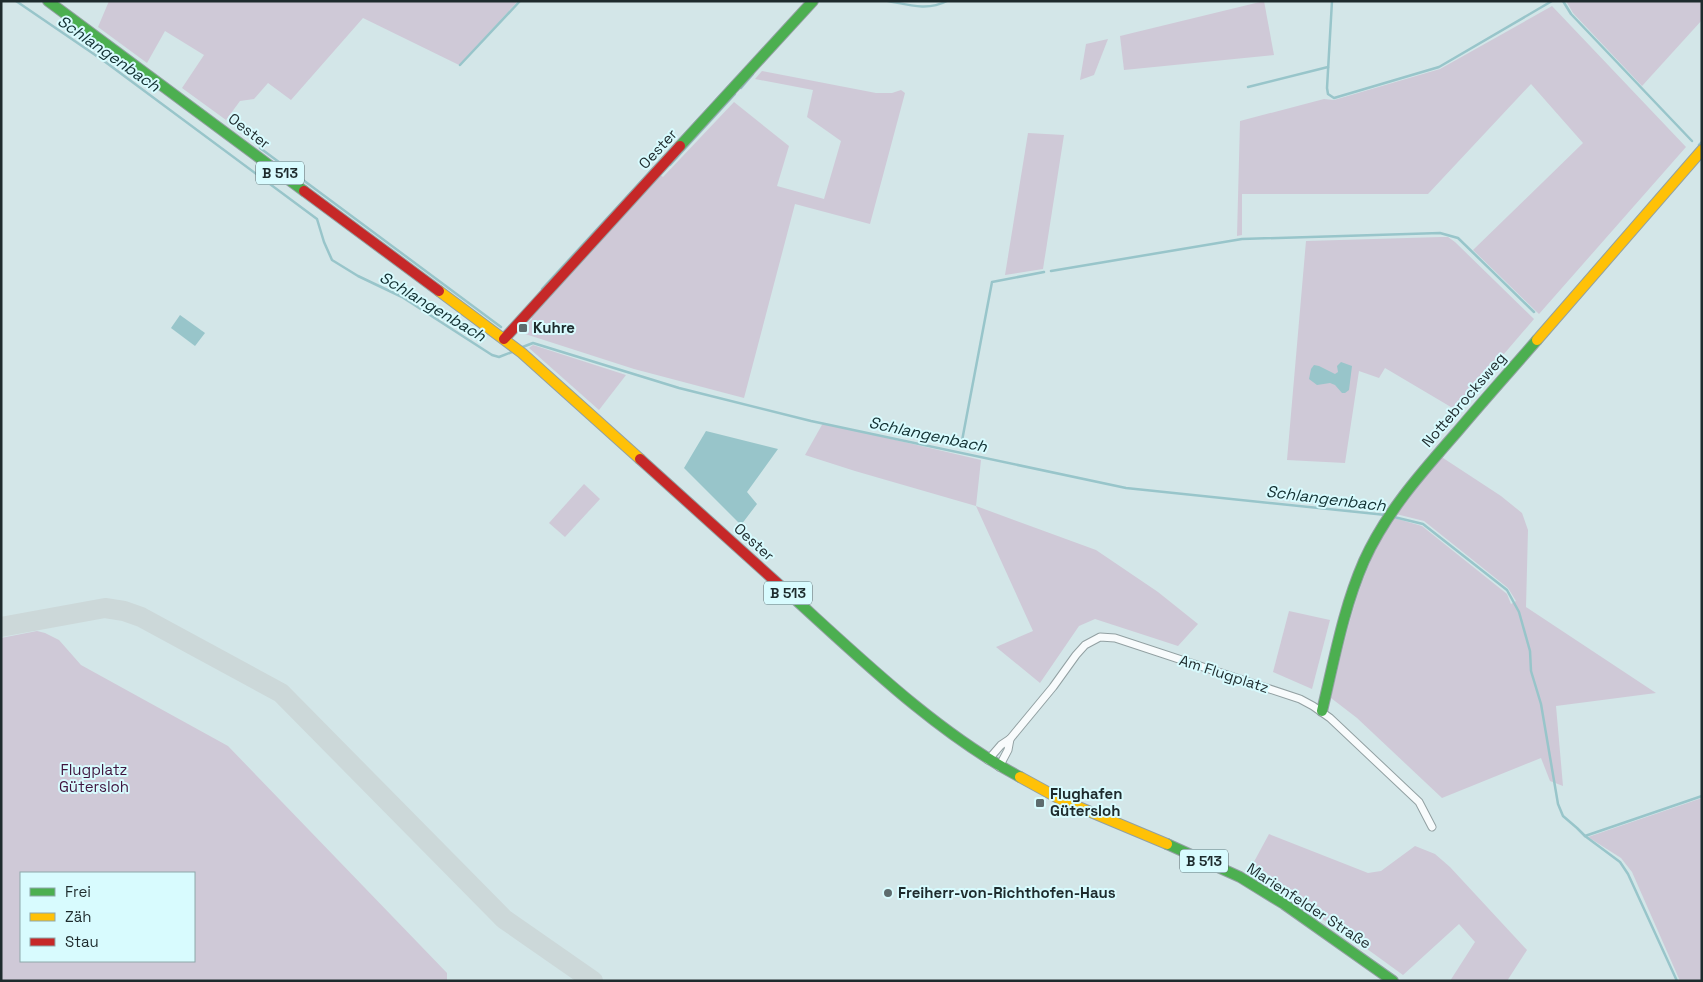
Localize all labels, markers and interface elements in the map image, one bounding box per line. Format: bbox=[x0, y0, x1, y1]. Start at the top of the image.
water label: Schlangenbach bbox=[53, 10, 165, 97]
street label: Oester bbox=[224, 109, 274, 153]
street label: Oester bbox=[634, 124, 681, 173]
road number: B 513 bbox=[256, 162, 304, 184]
water label: Schlangenbach bbox=[376, 266, 491, 347]
place label: Kuhre bbox=[533, 318, 575, 337]
marker: Kuhre bbox=[517, 322, 529, 334]
street label: Nottebrocksweg bbox=[1417, 348, 1510, 451]
water label: Schlangenbach bbox=[867, 412, 990, 458]
water label: Schlangenbach bbox=[1265, 481, 1388, 516]
street label: Oester bbox=[730, 519, 779, 565]
road number: B 513 bbox=[764, 582, 812, 604]
street label: Am Flugplatz bbox=[1177, 650, 1271, 697]
park label: Flugplatz Gütersloh bbox=[59, 760, 129, 796]
place label: Flughafen Gütersloh bbox=[1050, 784, 1122, 820]
marker: Flughafen Gütersloh bbox=[1034, 797, 1046, 809]
road number: B 513 bbox=[1180, 849, 1228, 872]
street label: Marienfelder Straße bbox=[1244, 858, 1375, 953]
legend bbox=[20, 872, 195, 962]
text: Frei bbox=[65, 882, 91, 901]
place label: Freiherr-von-Richthofen-Haus bbox=[898, 883, 1116, 902]
marker: Freiherr-von-Richthofen-Haus bbox=[882, 887, 894, 899]
text: Zäh bbox=[65, 907, 91, 926]
text: Stau bbox=[65, 932, 99, 951]

